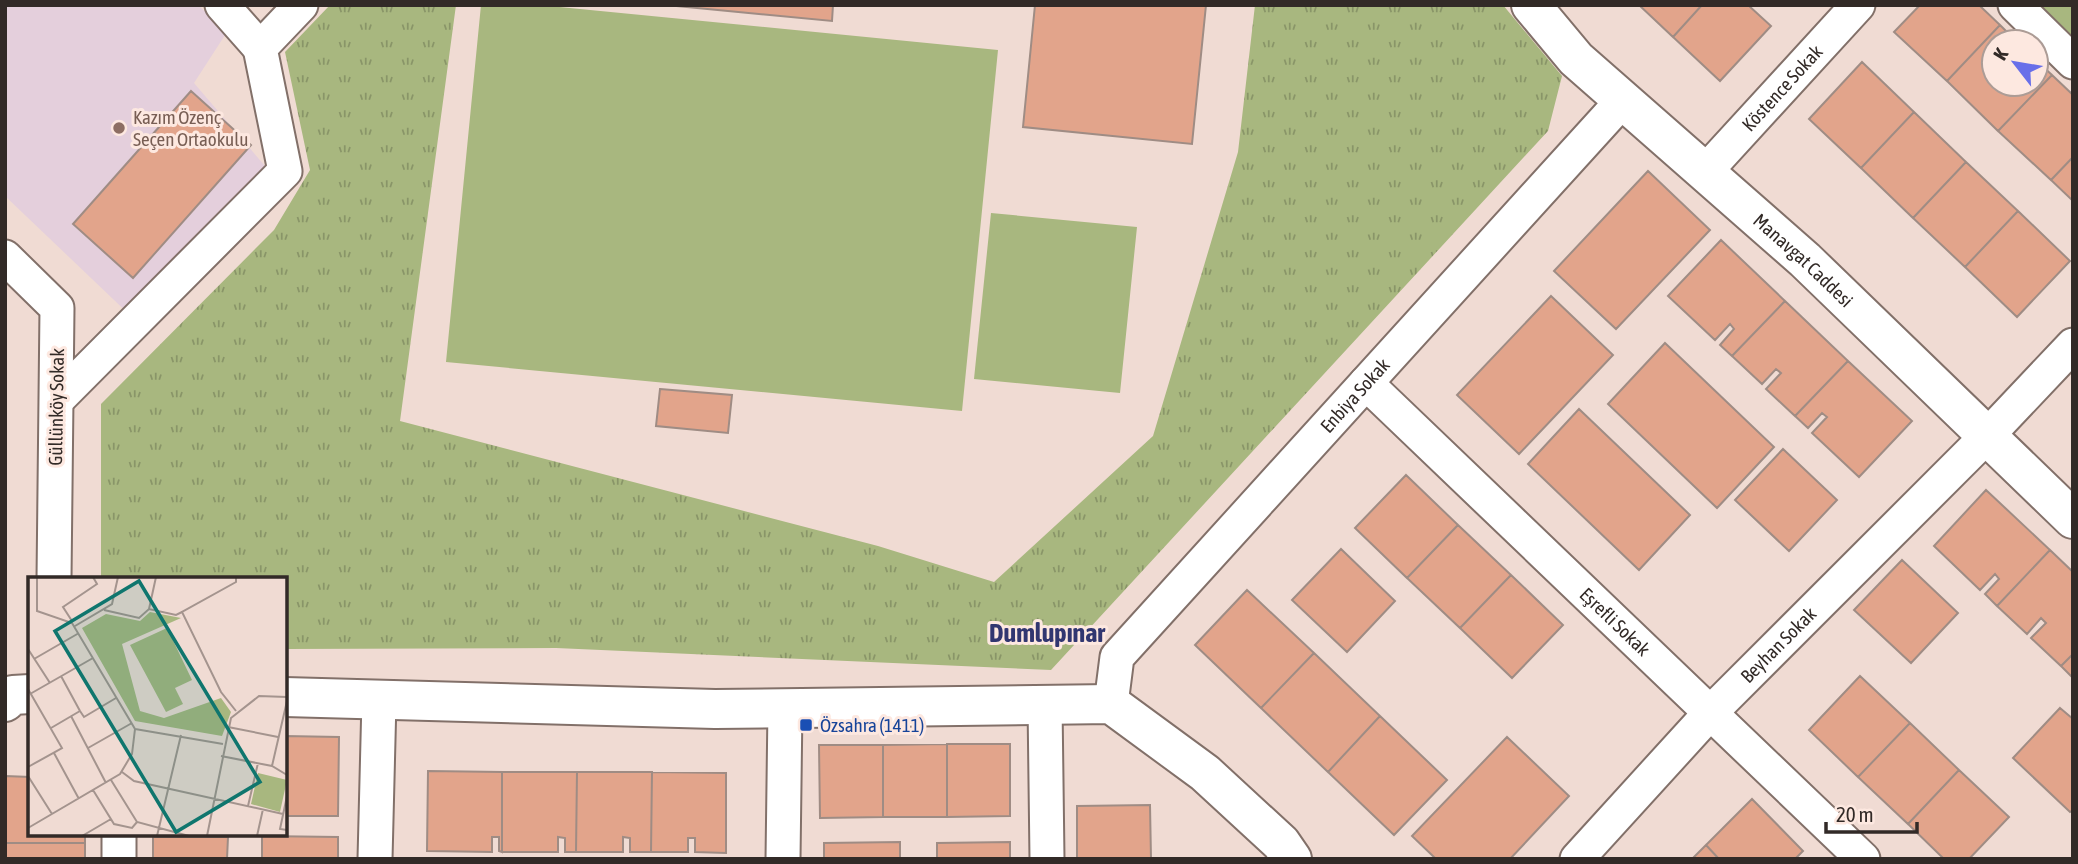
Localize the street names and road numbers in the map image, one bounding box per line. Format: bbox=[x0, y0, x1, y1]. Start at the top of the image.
street label: Köstence Sokak bbox=[1737, 40, 1827, 135]
street label: Manavgat Caddesi bbox=[1749, 209, 1858, 311]
street label: Güllünköy Sokak bbox=[44, 348, 68, 466]
street label: Enbiya Sokak bbox=[1316, 353, 1394, 437]
street label: Eşrefli Sokak bbox=[1575, 583, 1655, 661]
street label: Beyhan Sokak bbox=[1736, 602, 1821, 687]

